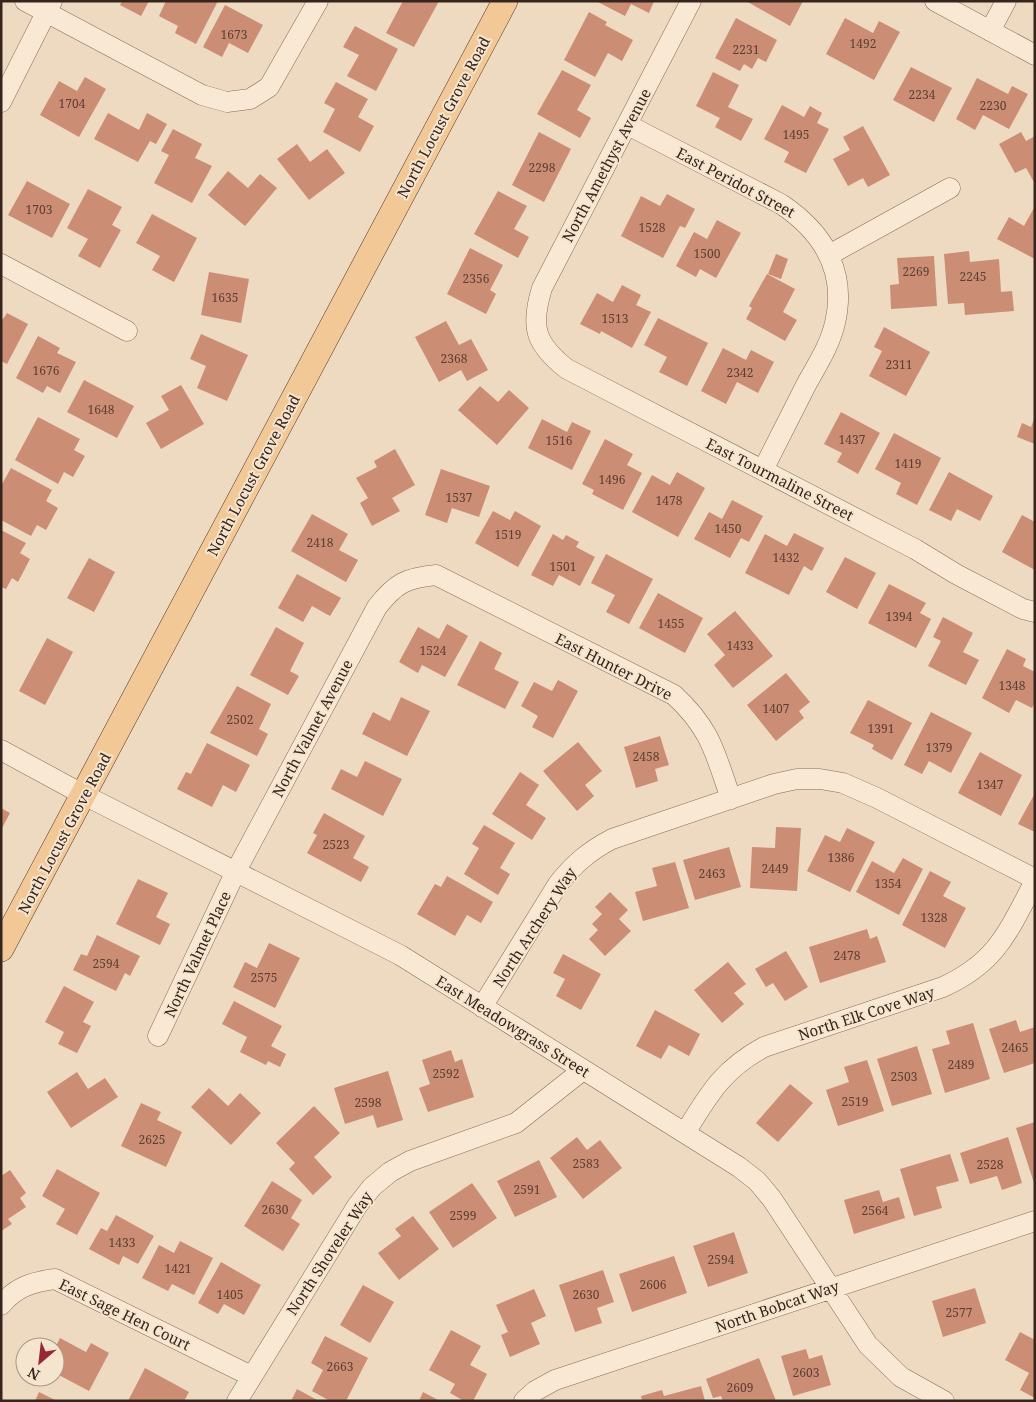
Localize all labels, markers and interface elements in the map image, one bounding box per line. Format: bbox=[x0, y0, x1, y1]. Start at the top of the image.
house number: 1673 bbox=[221, 26, 248, 43]
street label: North Locust Grove Road bbox=[392, 33, 494, 201]
house number: 1492 bbox=[850, 35, 876, 52]
house number: 2231 bbox=[733, 41, 759, 58]
street label: North Amethyst Avenue bbox=[557, 85, 655, 245]
house number: 2234 bbox=[909, 86, 936, 103]
house number: 1704 bbox=[59, 95, 86, 112]
house number: 2230 bbox=[980, 97, 1007, 114]
house number: 1495 bbox=[783, 126, 809, 143]
street label: East Peridot Street bbox=[673, 142, 799, 222]
house number: 2298 bbox=[529, 159, 556, 176]
house number: 1703 bbox=[26, 201, 53, 218]
house number: 1528 bbox=[639, 219, 666, 236]
house number: 1500 bbox=[694, 245, 721, 262]
house number: 2269 bbox=[903, 263, 929, 280]
house number: 2245 bbox=[960, 268, 986, 285]
house number: 2356 bbox=[463, 270, 490, 287]
house number: 1635 bbox=[212, 289, 238, 306]
house number: 1513 bbox=[602, 310, 629, 327]
house number: 2368 bbox=[441, 350, 468, 367]
house number: 2311 bbox=[886, 356, 912, 373]
house number: 1676 bbox=[33, 362, 60, 379]
house number: 2342 bbox=[727, 364, 753, 381]
street label: North Locust Grove Road bbox=[202, 391, 304, 559]
house number: 1648 bbox=[88, 401, 115, 418]
house number: 1437 bbox=[839, 431, 866, 448]
house number: 1516 bbox=[546, 432, 573, 449]
street label: East Tourmaline Street bbox=[703, 433, 857, 525]
house number: 1419 bbox=[895, 455, 921, 472]
house number: 1496 bbox=[599, 471, 626, 488]
house number: 1537 bbox=[446, 489, 473, 506]
house number: 1478 bbox=[656, 492, 683, 509]
house number: 1450 bbox=[715, 520, 742, 537]
house number: 1519 bbox=[495, 526, 521, 543]
house number: 2418 bbox=[307, 534, 334, 551]
house number: 1432 bbox=[773, 549, 799, 566]
house number: 1501 bbox=[550, 558, 576, 575]
house number: 1394 bbox=[886, 608, 913, 625]
house number: 1455 bbox=[658, 615, 684, 632]
street label: East Hunter Drive bbox=[552, 628, 676, 704]
house number: 1433 bbox=[727, 637, 754, 654]
house number: 1524 bbox=[420, 642, 447, 659]
street label: North Valmet Avenue bbox=[267, 656, 357, 800]
house number: 1348 bbox=[999, 677, 1026, 694]
house number: 1407 bbox=[763, 700, 790, 717]
house number: 2502 bbox=[227, 711, 253, 728]
house number: 1391 bbox=[868, 720, 894, 737]
house number: 1379 bbox=[926, 739, 952, 756]
house number: 2458 bbox=[633, 748, 660, 765]
street label: North Locust Grove Road bbox=[13, 749, 115, 917]
house number: 1347 bbox=[977, 776, 1004, 793]
house number: 2523 bbox=[323, 836, 350, 853]
house number: 1386 bbox=[828, 849, 855, 866]
house number: 2449 bbox=[762, 860, 788, 877]
street label: North Archery Way bbox=[488, 863, 581, 991]
house number: 2463 bbox=[699, 865, 726, 882]
house number: 1354 bbox=[875, 875, 902, 892]
street label: North Valmet Place bbox=[159, 888, 235, 1020]
house number: 1328 bbox=[921, 909, 948, 926]
house number: 2478 bbox=[834, 947, 861, 964]
house number: 2594 bbox=[93, 955, 120, 972]
house number: 2575 bbox=[251, 969, 277, 986]
street label: East Meadowgrass Street bbox=[432, 970, 594, 1082]
street label: North Elk Cove Way bbox=[795, 981, 937, 1044]
house number: 2465 bbox=[1002, 1039, 1028, 1056]
house number: 2489 bbox=[948, 1056, 974, 1073]
house number: 2592 bbox=[433, 1065, 459, 1082]
house number: 2503 bbox=[891, 1068, 918, 1085]
house number: 2519 bbox=[842, 1093, 868, 1110]
house number: 2598 bbox=[355, 1094, 382, 1111]
house number: 2625 bbox=[139, 1131, 165, 1148]
house number: 2583 bbox=[573, 1155, 600, 1172]
house number: 2528 bbox=[977, 1156, 1004, 1173]
house number: 2591 bbox=[514, 1181, 540, 1198]
street label: North Shoveler Way bbox=[281, 1187, 377, 1319]
house number: 2630 bbox=[262, 1201, 289, 1218]
house number: 2564 bbox=[862, 1202, 889, 1219]
house number: 2599 bbox=[450, 1207, 476, 1224]
house number: 1433 bbox=[109, 1234, 136, 1251]
house number: 2594 bbox=[708, 1251, 735, 1268]
house number: 1421 bbox=[165, 1260, 191, 1277]
street label: East Sage Hen Court bbox=[56, 1274, 194, 1354]
street label: North Bobcat Way bbox=[712, 1275, 842, 1337]
house number: 2606 bbox=[640, 1276, 667, 1293]
house number: 1405 bbox=[217, 1286, 243, 1303]
house number: 2630 bbox=[573, 1286, 600, 1303]
house number: 2577 bbox=[946, 1304, 973, 1321]
north arrow bbox=[15, 1337, 65, 1387]
house number: 2663 bbox=[327, 1358, 354, 1375]
text: N bbox=[24, 1363, 43, 1385]
house number: 2603 bbox=[793, 1364, 820, 1381]
house number: 2609 bbox=[727, 1379, 753, 1396]

